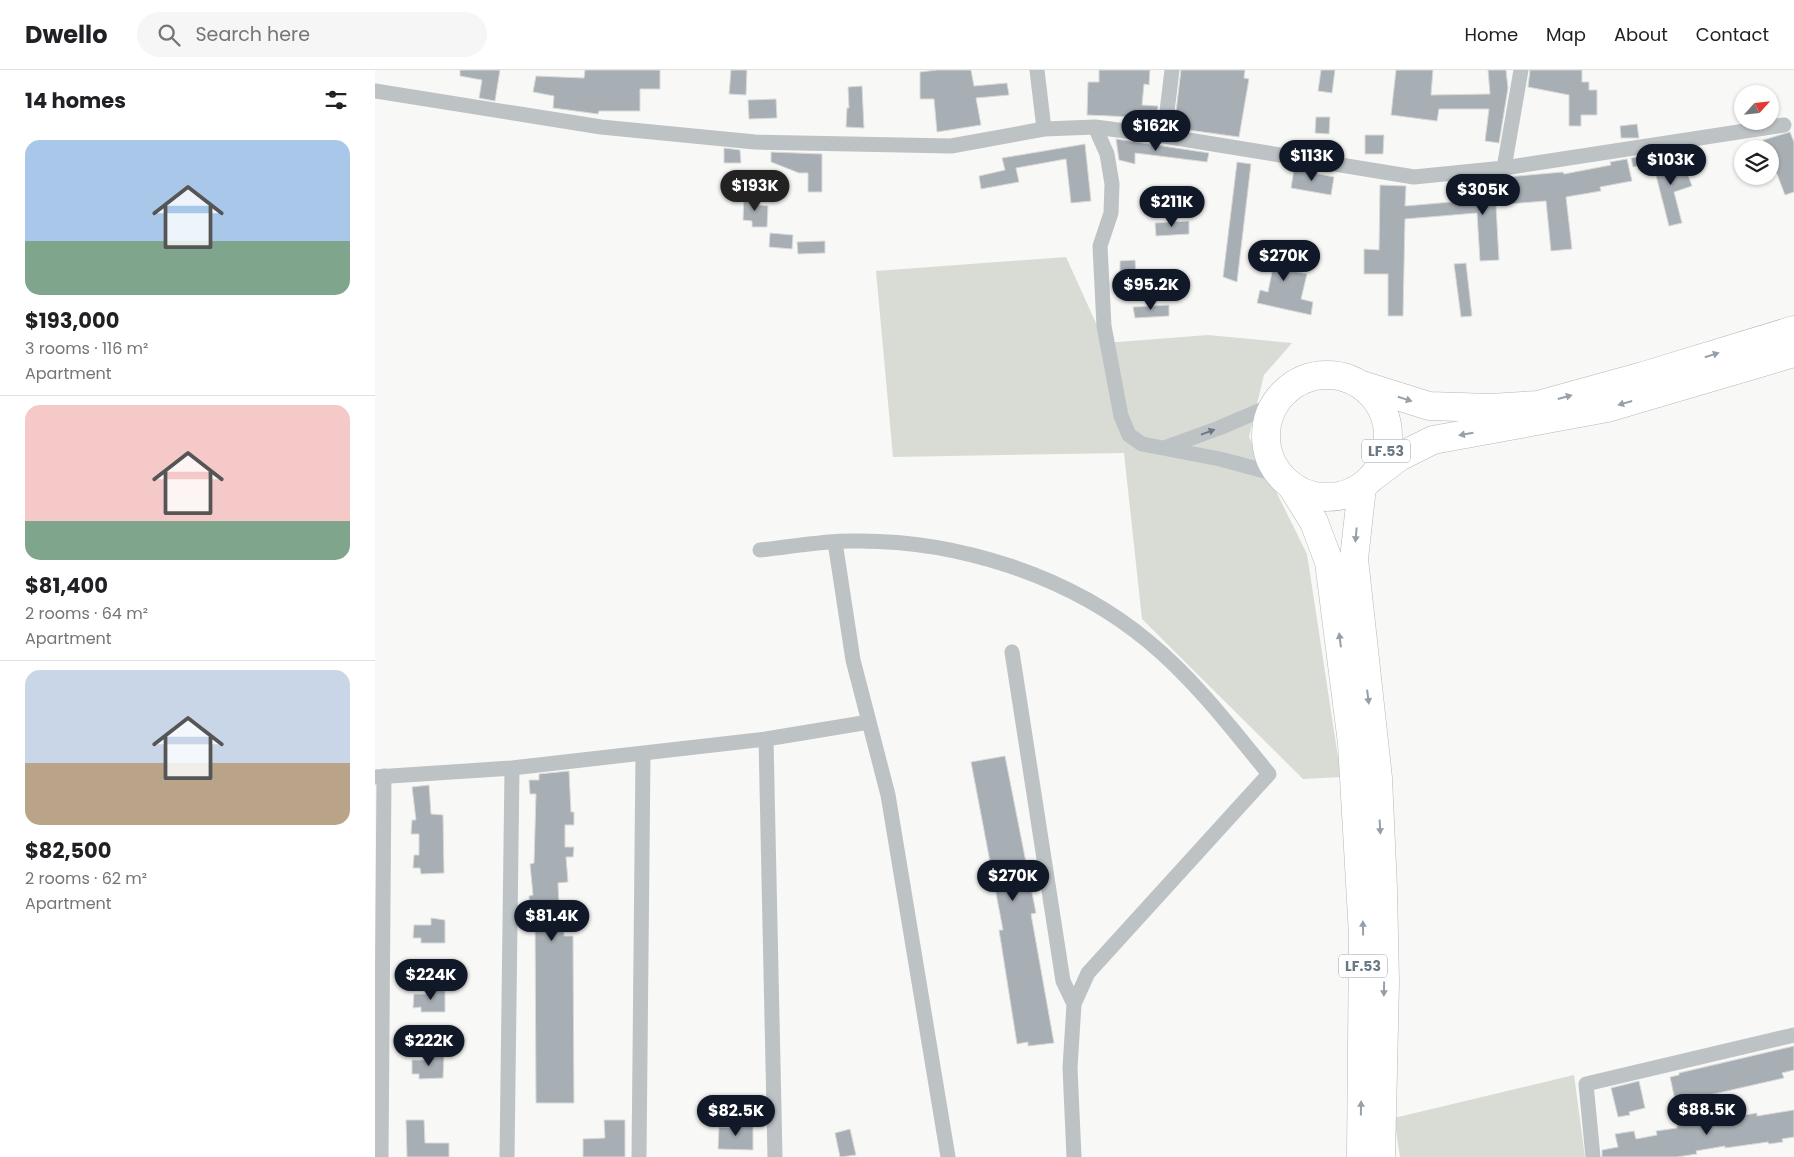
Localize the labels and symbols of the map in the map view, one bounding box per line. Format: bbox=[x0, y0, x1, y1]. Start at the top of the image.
north arrow bbox=[1734, 85, 1779, 130]
pin: $162K bbox=[1121, 109, 1191, 152]
pin: $113K bbox=[1277, 140, 1347, 182]
pin: $103K bbox=[1636, 144, 1706, 186]
pin: $193K bbox=[720, 170, 790, 212]
pin: $305K bbox=[1448, 174, 1518, 216]
pin: $211K bbox=[1137, 186, 1207, 228]
pin: $270K bbox=[1249, 240, 1319, 282]
pin: $95.2K bbox=[1110, 268, 1192, 311]
one-way arrow bbox=[1705, 351, 1720, 359]
one-way arrow bbox=[1558, 393, 1573, 401]
one-way arrow bbox=[1398, 395, 1413, 403]
one-way arrow bbox=[1617, 400, 1632, 408]
one-way arrow bbox=[1201, 428, 1216, 435]
one-way arrow bbox=[1457, 431, 1473, 439]
road number: LF.53 bbox=[1362, 440, 1410, 462]
one-way arrow bbox=[1352, 527, 1360, 543]
one-way arrow bbox=[1336, 632, 1344, 648]
one-way arrow bbox=[1364, 689, 1372, 705]
one-way arrow bbox=[1377, 819, 1385, 835]
pin: $270K bbox=[978, 860, 1048, 902]
pin: $81.4K bbox=[511, 900, 593, 942]
one-way arrow bbox=[1358, 920, 1366, 936]
road number: LF.53 bbox=[1339, 954, 1387, 978]
pin: $224K bbox=[396, 958, 466, 1001]
one-way arrow bbox=[1380, 981, 1388, 997]
pin: $222K bbox=[394, 1024, 464, 1067]
pin: $82.5K bbox=[695, 1094, 777, 1137]
pin: $88.5K bbox=[1666, 1094, 1748, 1136]
one-way arrow bbox=[1358, 1100, 1366, 1116]

